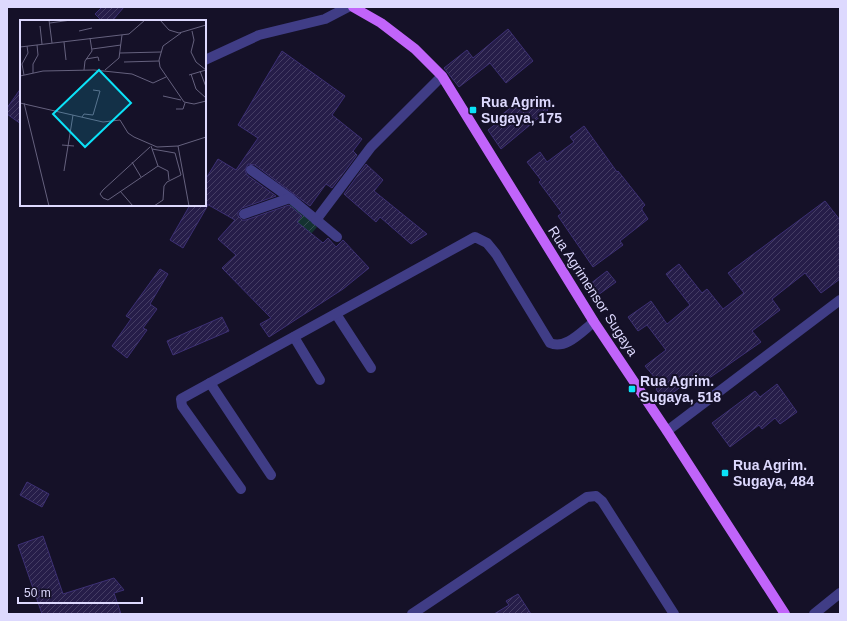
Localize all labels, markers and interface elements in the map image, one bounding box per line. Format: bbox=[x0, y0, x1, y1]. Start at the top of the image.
inset map bbox=[20, 20, 206, 206]
place label: Rua Agrim. Sugaya, 175 bbox=[481, 94, 562, 126]
marker: Rua Agrim. Sugaya, 175 bbox=[468, 105, 478, 115]
street label: Rua Agrimensor Sugaya bbox=[545, 223, 641, 359]
place label: Rua Agrim. Sugaya, 518 bbox=[640, 373, 721, 405]
marker: Rua Agrim. Sugaya, 518 bbox=[627, 384, 637, 394]
place label: Rua Agrim. Sugaya, 484 bbox=[733, 457, 814, 489]
marker: Rua Agrim. Sugaya, 484 bbox=[720, 468, 730, 478]
scale bar bbox=[18, 579, 142, 605]
text: 50 m bbox=[24, 586, 51, 600]

